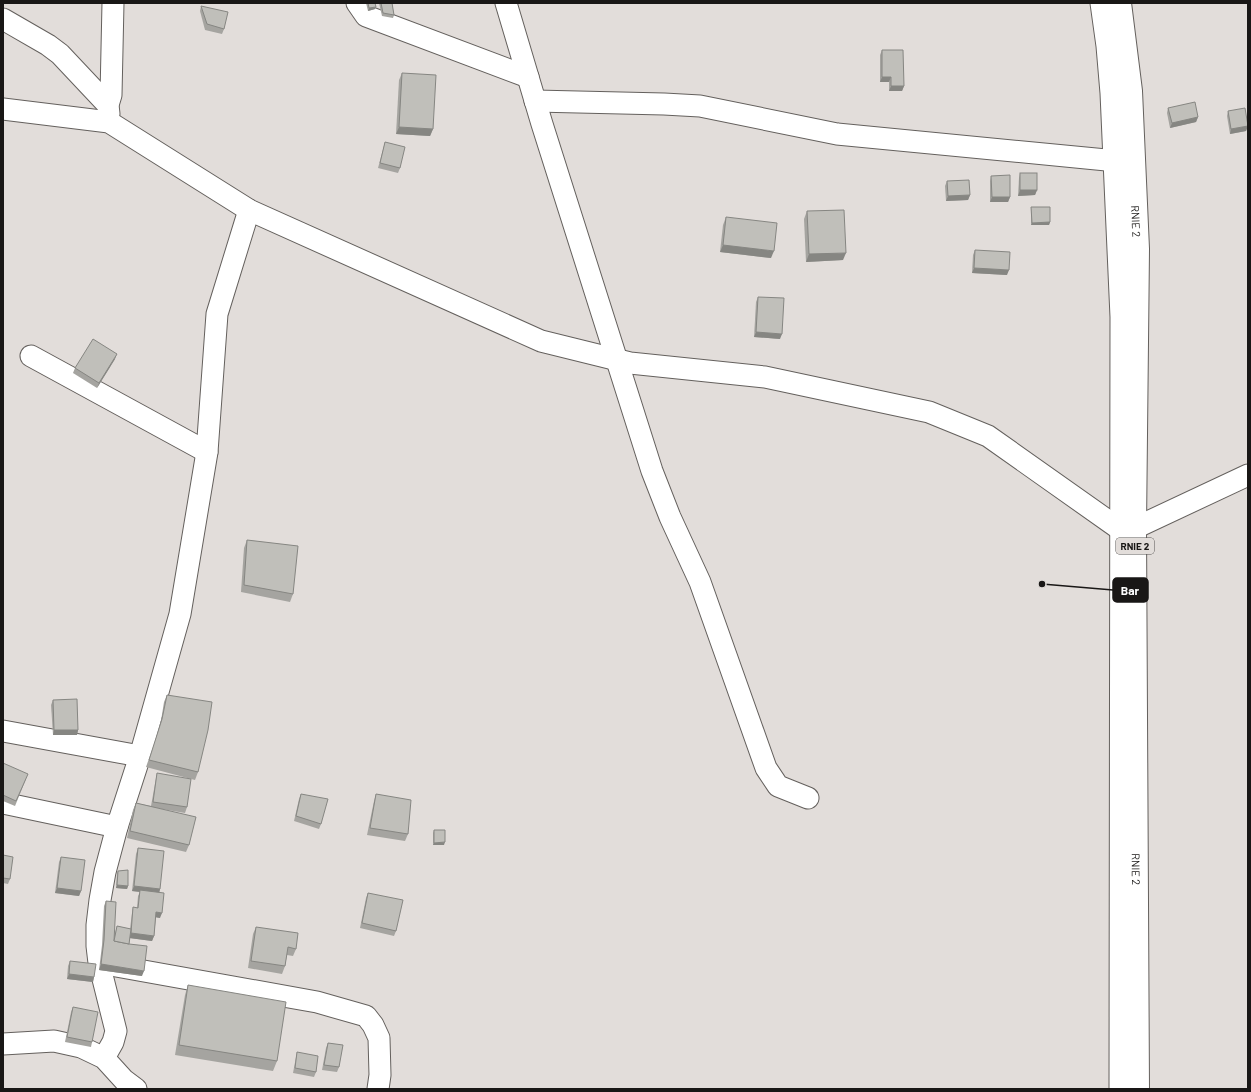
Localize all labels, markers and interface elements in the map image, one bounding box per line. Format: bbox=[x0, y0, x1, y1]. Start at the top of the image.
street label: RNIE 2 bbox=[1130, 205, 1144, 237]
road number: RNIE 2 bbox=[1116, 538, 1154, 554]
callout: Bar bbox=[1113, 578, 1148, 602]
text: Bar bbox=[1121, 583, 1140, 597]
street label: RNIE 2 bbox=[1130, 853, 1143, 885]

